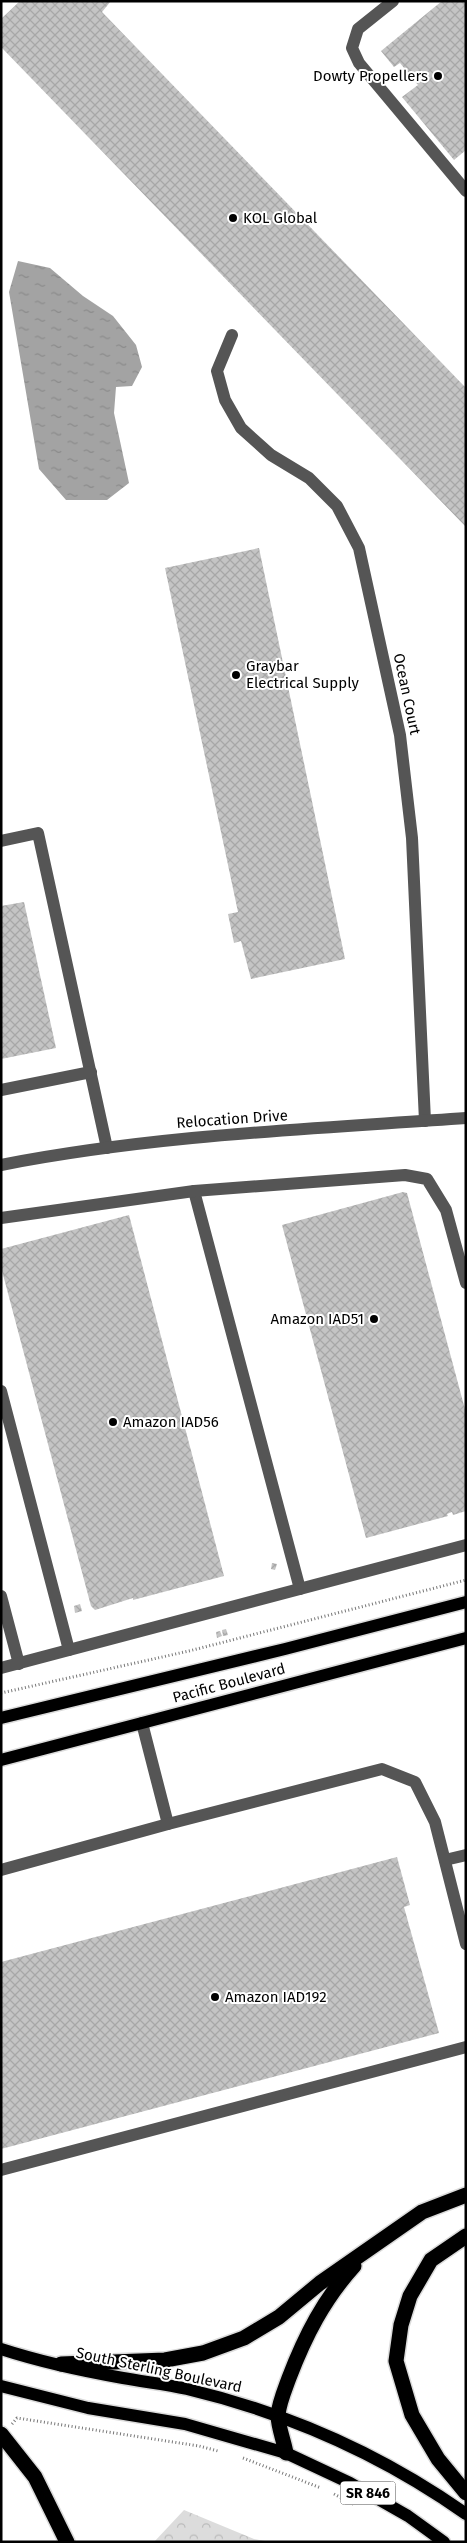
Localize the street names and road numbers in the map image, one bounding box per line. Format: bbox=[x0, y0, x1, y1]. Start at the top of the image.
street label: Ocean Court bbox=[390, 652, 425, 737]
street label: Relocation Drive bbox=[176, 1106, 288, 1132]
street label: Pacific Boulevard bbox=[171, 1659, 287, 1707]
street label: South Sterling Boulevard bbox=[74, 2344, 244, 2396]
road number: SR 846 bbox=[340, 2482, 396, 2504]

